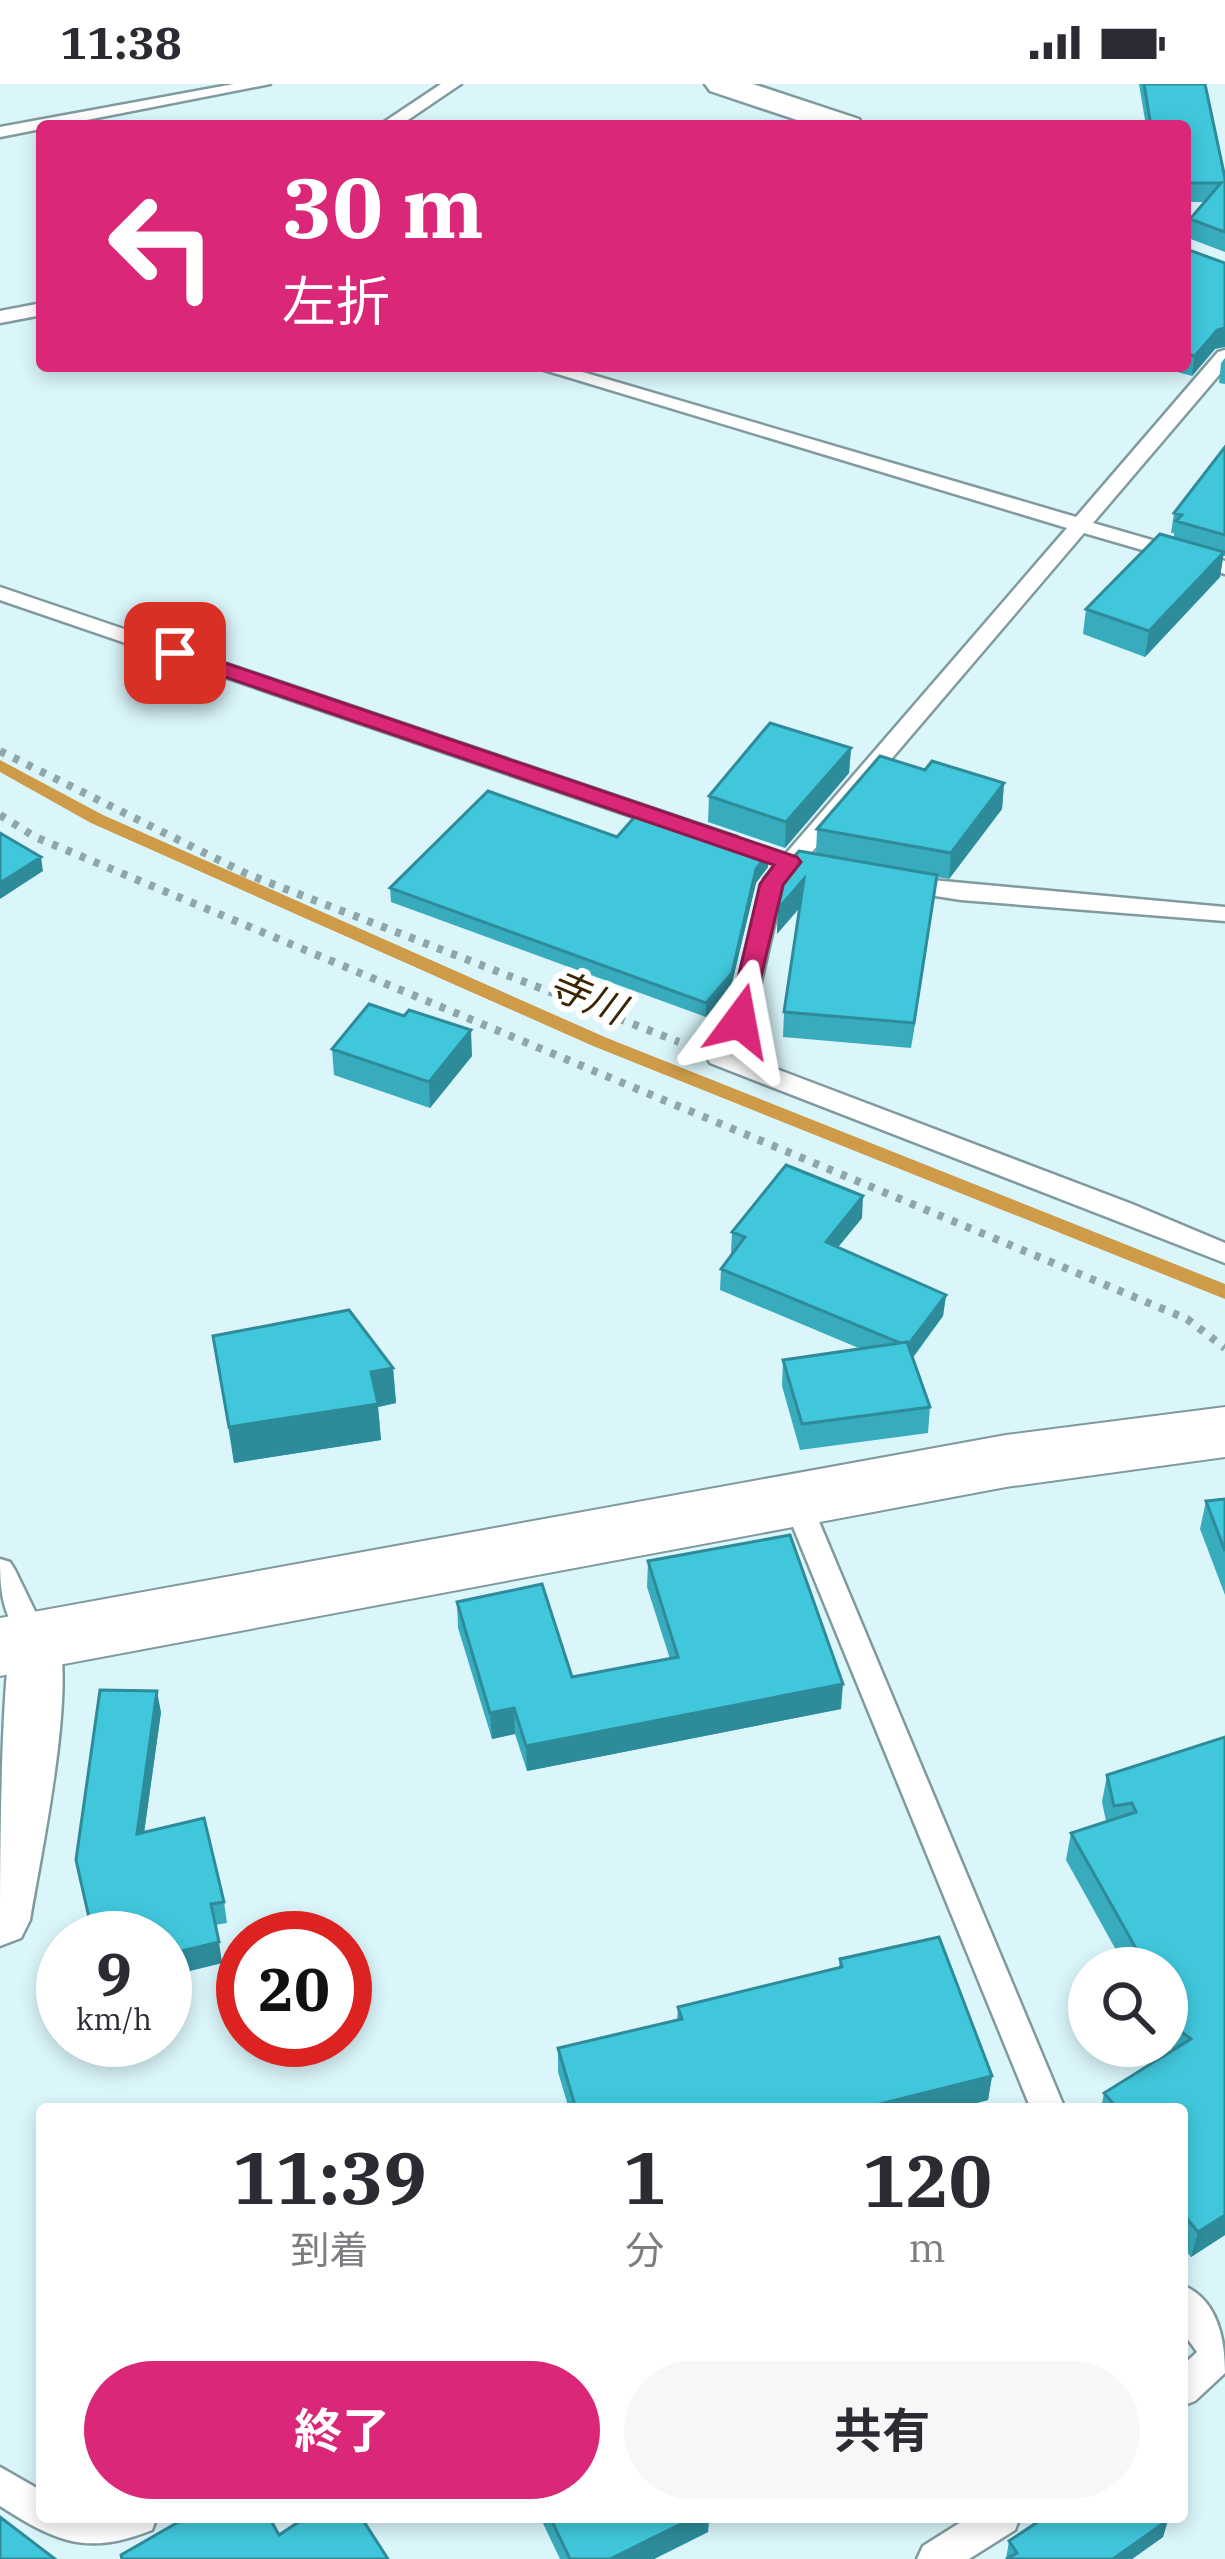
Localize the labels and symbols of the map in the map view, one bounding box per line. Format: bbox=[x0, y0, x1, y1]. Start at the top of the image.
pin bbox=[124, 602, 226, 704]
water label: 寺川 bbox=[541, 957, 637, 1036]
position arrow bbox=[677, 958, 803, 1084]
speed limit sign: 20 bbox=[216, 1911, 372, 2067]

